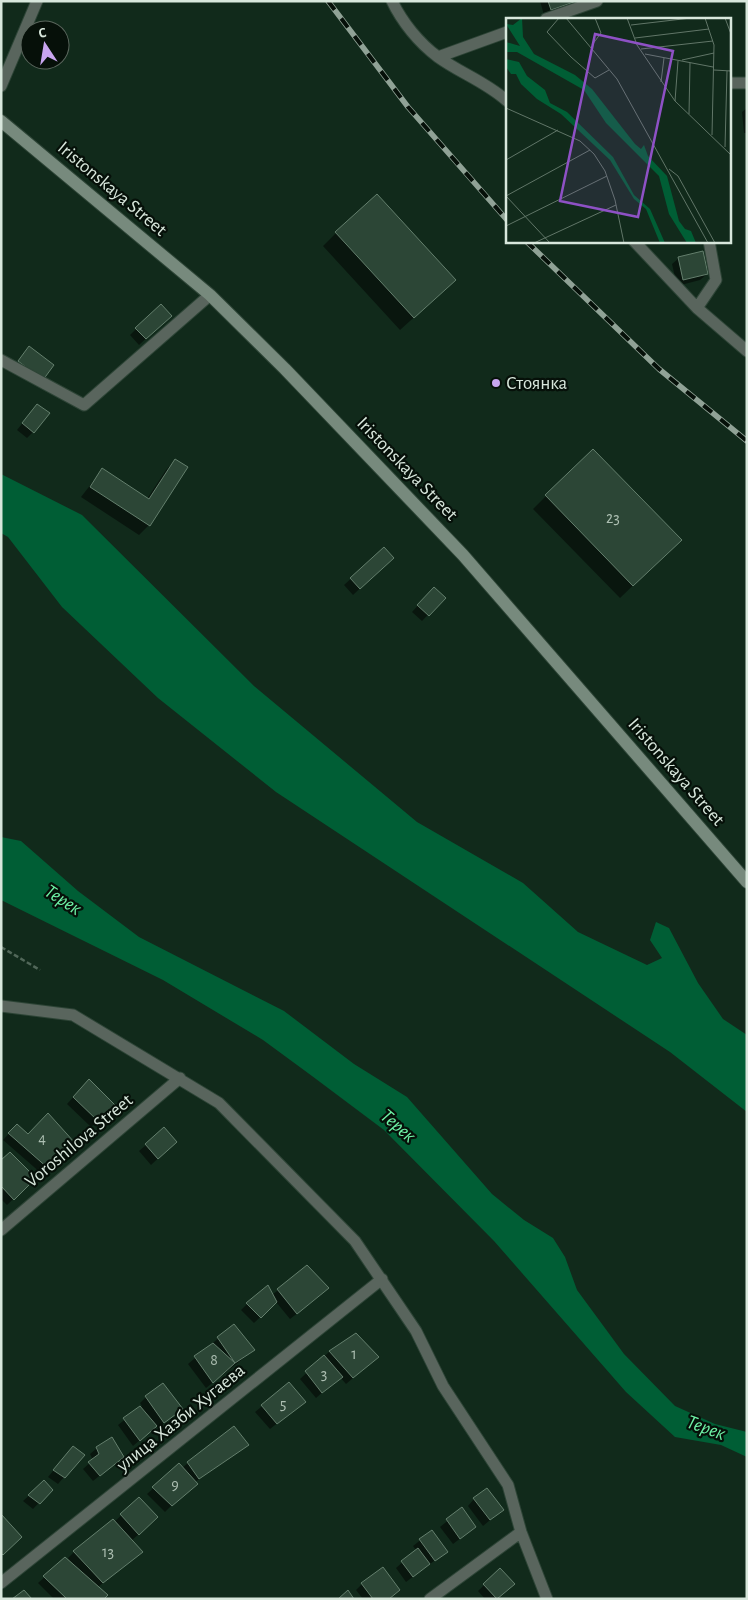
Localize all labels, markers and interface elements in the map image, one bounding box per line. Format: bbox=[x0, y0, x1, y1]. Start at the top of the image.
inset map bbox=[506, 18, 730, 242]
north arrow bbox=[20, 20, 70, 70]
text: С bbox=[37, 26, 48, 41]
street label: Iristonskaya Street bbox=[54, 138, 170, 240]
place label: Стоянка bbox=[506, 374, 568, 393]
marker: Стоянка bbox=[490, 377, 502, 389]
street label: Iristonskaya Street bbox=[353, 414, 461, 524]
house number: 23 bbox=[606, 510, 620, 526]
street label: Iristonskaya Street bbox=[624, 715, 728, 829]
water label: Терек bbox=[41, 881, 86, 920]
street label: Voroshilova Street bbox=[22, 1091, 136, 1191]
water label: Терек bbox=[376, 1105, 420, 1147]
house number: 4 bbox=[38, 1130, 46, 1146]
house number: 1 bbox=[351, 1346, 357, 1362]
house number: 8 bbox=[210, 1352, 218, 1368]
street label: улица Хазби Хугаева bbox=[113, 1361, 249, 1476]
house number: 3 bbox=[321, 1366, 327, 1382]
house number: 5 bbox=[280, 1396, 286, 1412]
water label: Терек bbox=[684, 1412, 729, 1444]
house number: 9 bbox=[171, 1477, 179, 1493]
house number: 13 bbox=[102, 1544, 114, 1560]

